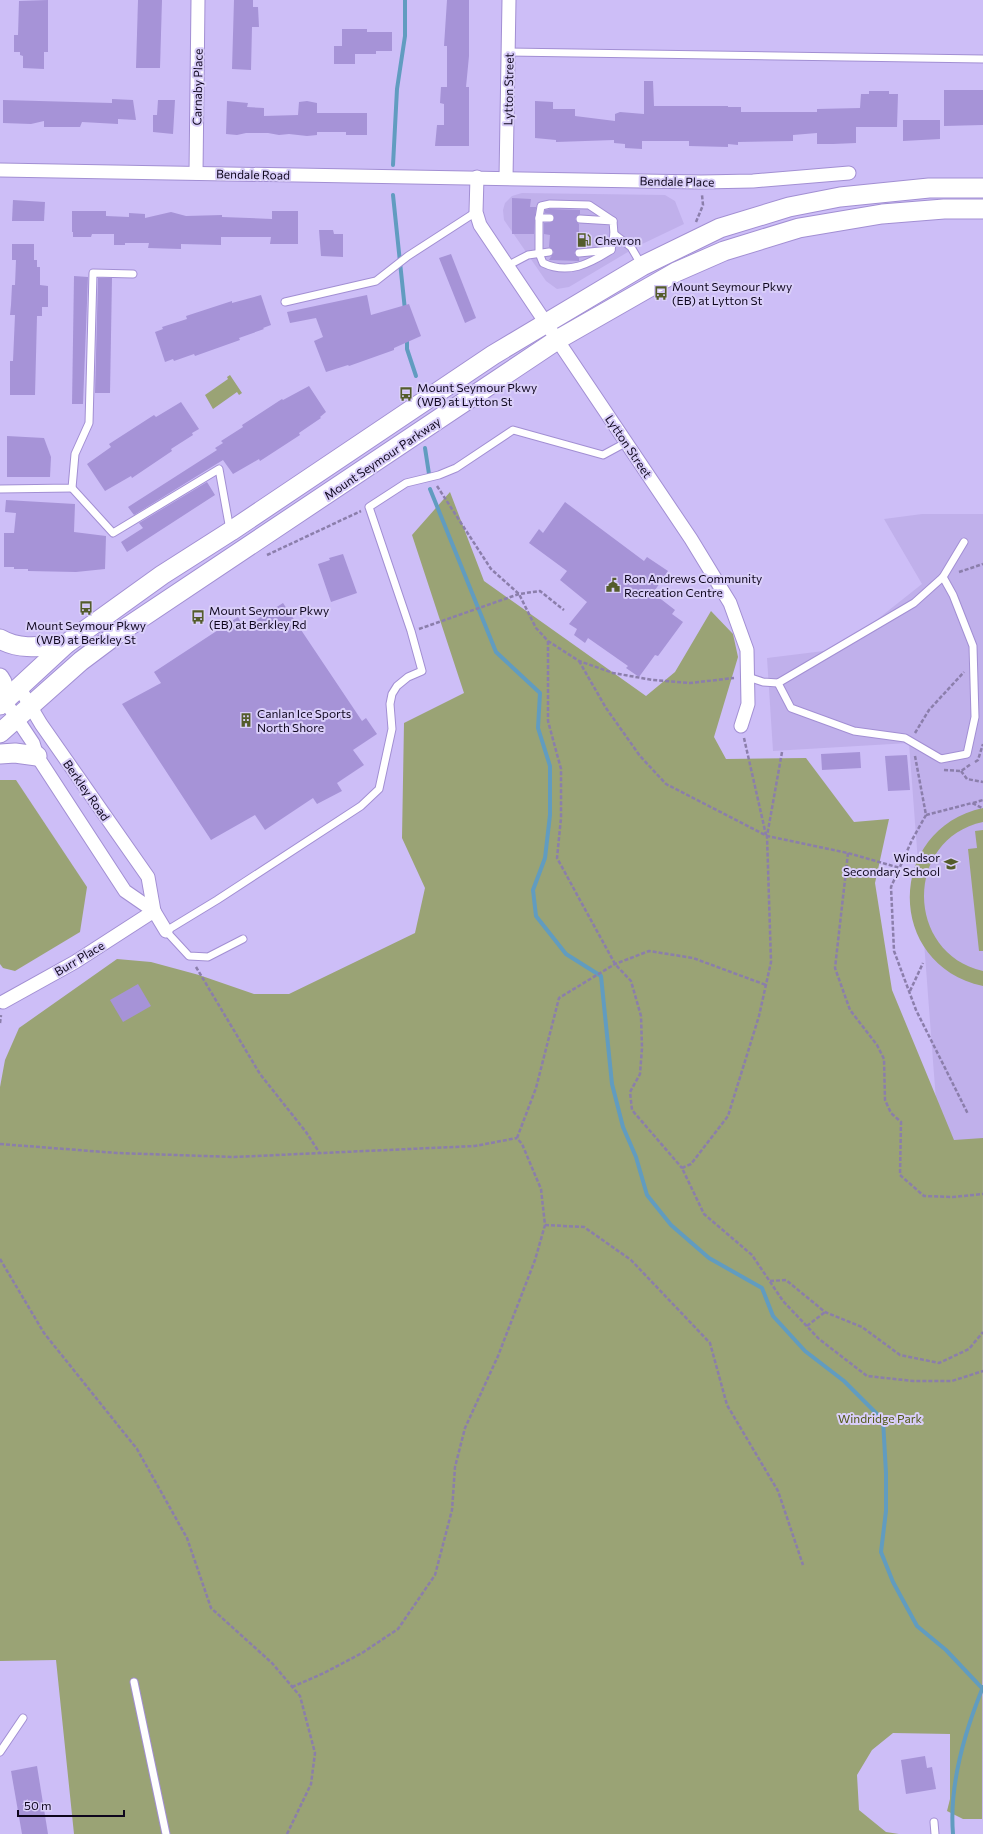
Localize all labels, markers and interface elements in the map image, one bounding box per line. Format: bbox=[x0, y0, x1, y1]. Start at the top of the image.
street label: Carnaby Place bbox=[189, 48, 205, 126]
street label: Lytton Street bbox=[500, 52, 516, 125]
street label: Bendale Road bbox=[216, 166, 290, 182]
street label: Bendale Place bbox=[639, 173, 715, 189]
fuel station icon: Chevron bbox=[576, 232, 592, 248]
place label: Chevron bbox=[595, 233, 641, 247]
place label: Mount Seymour Pkwy (EB) at Lytton St bbox=[672, 279, 792, 307]
bus stop icon: Mount Seymour Pkwy (EB) at Lytton St bbox=[653, 285, 669, 301]
place label: Mount Seymour Pkwy (WB) at Lytton St bbox=[417, 380, 537, 408]
bus stop icon: Mount Seymour Pkwy (WB) at Lytton St bbox=[398, 386, 414, 402]
street label: Lytton Street bbox=[603, 412, 655, 480]
street label: Mount Seymour Parkway bbox=[321, 414, 443, 502]
place label: Ron Andrews Community Recreation Centre bbox=[624, 571, 762, 599]
public building icon: Ron Andrews Community Recreation Centre bbox=[605, 577, 621, 593]
bus stop icon: Mount Seymour Pkwy (WB) at Berkley St bbox=[78, 600, 94, 616]
place label: Mount Seymour Pkwy (EB) at Berkley Rd bbox=[209, 603, 329, 631]
bus stop icon: Mount Seymour Pkwy (EB) at Berkley Rd bbox=[190, 609, 206, 625]
place label: Mount Seymour Pkwy (WB) at Berkley St bbox=[26, 618, 146, 646]
place label: Canlan Ice Sports North Shore bbox=[257, 706, 351, 734]
building icon: Canlan Ice Sports North Shore bbox=[238, 712, 254, 728]
street label: Berkley Road bbox=[61, 757, 113, 823]
place label: Windsor Secondary School bbox=[843, 850, 940, 878]
school or university icon: Windsor Secondary School bbox=[943, 856, 959, 872]
street label: Burr Place bbox=[52, 938, 106, 978]
park label: Windridge Park bbox=[838, 1411, 923, 1425]
scale bar bbox=[18, 1792, 124, 1818]
text: 50 m bbox=[24, 1798, 52, 1812]

